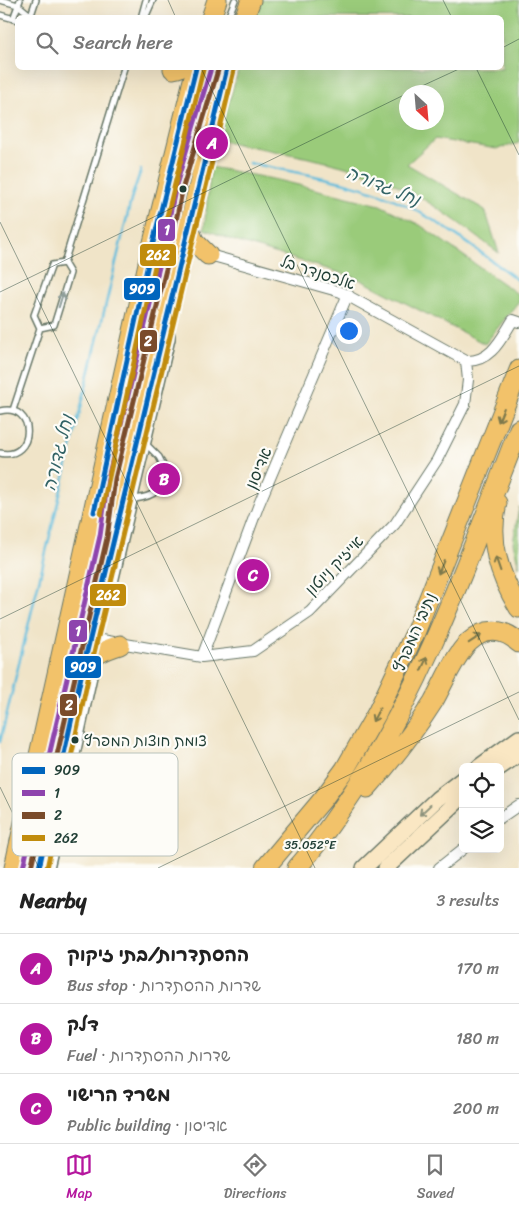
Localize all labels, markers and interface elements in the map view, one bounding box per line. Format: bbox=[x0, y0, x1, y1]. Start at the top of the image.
search box bbox=[15, 15, 504, 70]
text: Search here bbox=[73, 26, 173, 59]
icon: search bbox=[33, 29, 61, 57]
north arrow bbox=[399, 85, 444, 130]
pin: A bbox=[196, 124, 228, 162]
water label: נחל גדורה bbox=[341, 157, 427, 216]
unlabelled marker bbox=[178, 184, 188, 194]
line badge: 1 bbox=[157, 218, 176, 242]
text: 1 bbox=[164, 218, 170, 243]
line badge: 262 bbox=[139, 243, 177, 267]
text: 262 bbox=[145, 243, 171, 268]
street label: אלכסנדר בל bbox=[277, 247, 359, 298]
line badge: 909 bbox=[123, 277, 161, 301]
text: 909 bbox=[129, 277, 155, 302]
one-way arrow bbox=[57, 293, 67, 309]
your location bbox=[336, 318, 362, 344]
line badge: 2 bbox=[139, 329, 158, 353]
text: 2 bbox=[143, 329, 153, 354]
one-way arrow bbox=[496, 407, 505, 423]
water label: נחל גדורה bbox=[33, 410, 83, 495]
street label: אדיסון bbox=[237, 442, 280, 494]
pin: B bbox=[148, 460, 180, 498]
street label: אייזיק ניוטון bbox=[298, 528, 371, 603]
pin: C bbox=[237, 556, 269, 594]
one-way arrow bbox=[493, 557, 502, 573]
one-way arrow bbox=[436, 559, 446, 574]
line badge: 262 bbox=[89, 583, 127, 607]
text: 262 bbox=[95, 583, 121, 608]
street label: נתיבי המפרץ bbox=[385, 588, 444, 677]
line badge: 1 bbox=[68, 619, 88, 643]
text: 1 bbox=[75, 619, 81, 644]
one-way arrow bbox=[468, 633, 482, 644]
line badge: 909 bbox=[64, 655, 102, 679]
text: 909 bbox=[70, 655, 96, 680]
one-way arrow bbox=[420, 657, 429, 672]
line badge: 2 bbox=[59, 693, 78, 717]
text: 2 bbox=[64, 693, 74, 718]
one-way arrow bbox=[371, 707, 380, 722]
place label: צומת חוצות המפרץ bbox=[84, 728, 207, 754]
marker: צומת חוצות המפרץ bbox=[70, 735, 80, 745]
legend bbox=[12, 753, 178, 856]
text: 909 bbox=[54, 758, 80, 783]
map controls bbox=[459, 763, 504, 853]
button: locate bbox=[459, 763, 504, 808]
text: 1 bbox=[54, 781, 60, 806]
text: 2 bbox=[54, 803, 62, 828]
one-way arrow bbox=[419, 804, 432, 816]
button: layers bbox=[459, 808, 504, 853]
text: 262 bbox=[54, 826, 78, 851]
text: 35.052°E bbox=[284, 834, 337, 856]
text: Nearby bbox=[20, 882, 86, 920]
text: 3 results bbox=[436, 886, 499, 915]
text: ההסתדרות/בתי זיקוק bbox=[67, 938, 249, 971]
text: A bbox=[31, 954, 41, 983]
text: 170 m bbox=[456, 954, 499, 983]
text: Bus stop · שדרות ההסתדרות bbox=[67, 971, 261, 1000]
text: דלק bbox=[67, 1008, 99, 1041]
text: B bbox=[31, 1024, 41, 1053]
text: 180 m bbox=[456, 1024, 499, 1053]
text: Fuel · שדרות ההסתדרות bbox=[67, 1041, 231, 1070]
text: משרד הרישוי bbox=[67, 1078, 171, 1111]
text: C bbox=[31, 1094, 41, 1123]
text: 200 m bbox=[453, 1094, 499, 1123]
text: Public building · אדיסון bbox=[67, 1111, 227, 1140]
tab: Map bbox=[65, 1151, 93, 1206]
tab: Directions bbox=[224, 1151, 286, 1206]
tab: Saved bbox=[417, 1151, 454, 1206]

